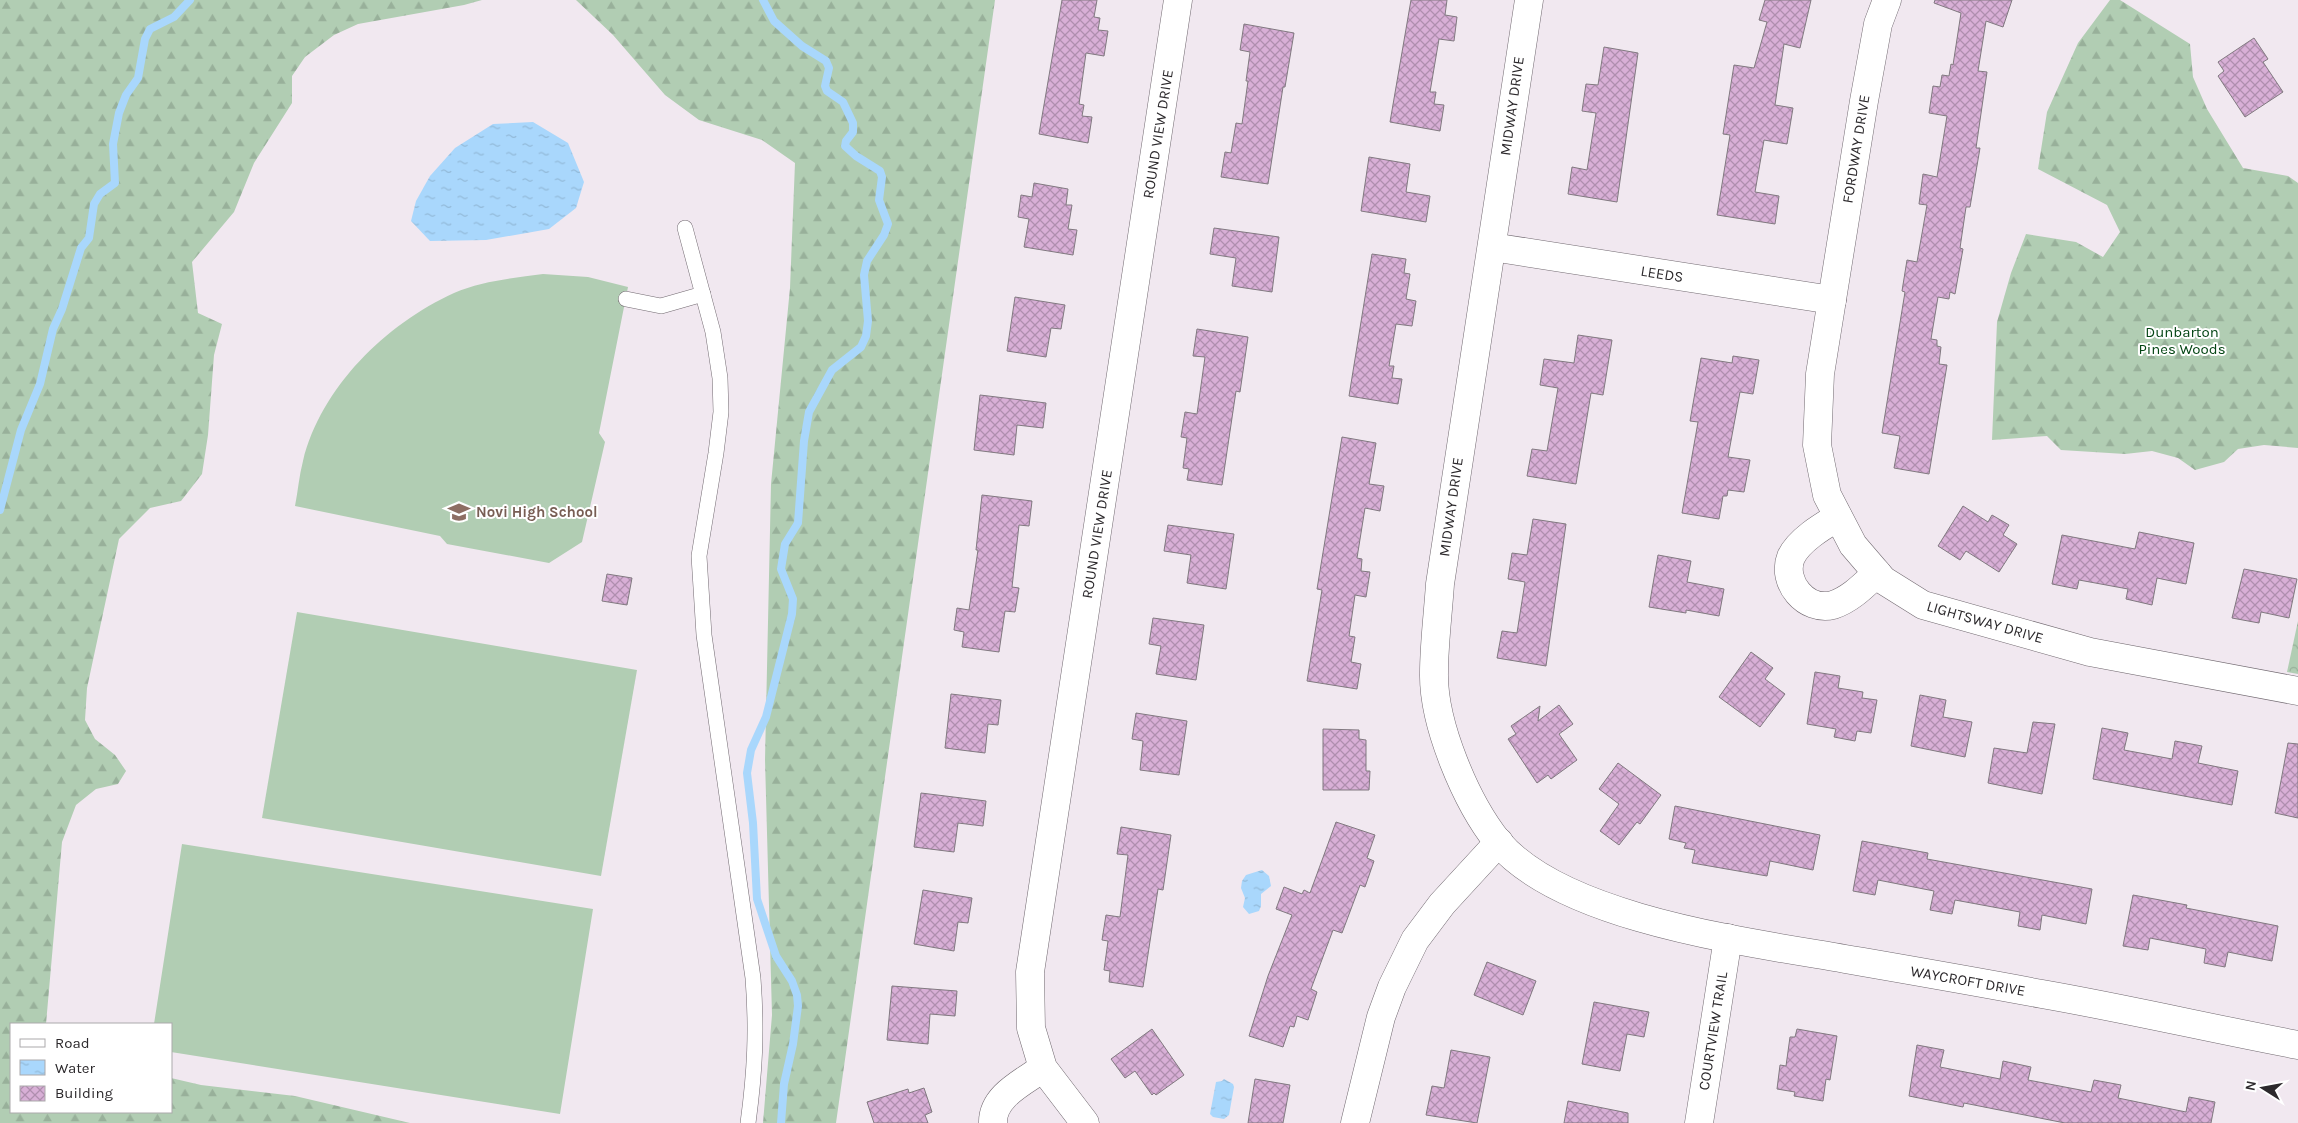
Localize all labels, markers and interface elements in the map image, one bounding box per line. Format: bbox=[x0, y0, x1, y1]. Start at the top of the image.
street label: MIDWAY DRIVE bbox=[1496, 55, 1528, 157]
street label: ROUND VIEW DRIVE bbox=[1139, 68, 1177, 200]
street label: FORDWAY DRIVE bbox=[1839, 93, 1873, 205]
street label: LEEDS bbox=[1639, 262, 1685, 286]
park label: Dunbarton Pines Woods bbox=[2138, 323, 2226, 358]
street label: MIDWAY DRIVE bbox=[1435, 456, 1467, 558]
street label: ROUND VIEW DRIVE bbox=[1078, 468, 1116, 600]
school or university icon: Novi High School bbox=[446, 499, 472, 525]
place label: Novi High School bbox=[476, 503, 598, 521]
street label: LIGHTSWAY DRIVE bbox=[1925, 597, 2045, 647]
street label: WAYCROFT DRIVE bbox=[1909, 962, 2027, 1000]
street label: COURTVIEW TRAIL bbox=[1695, 970, 1731, 1092]
legend bbox=[10, 1023, 172, 1113]
text: Road bbox=[55, 1034, 90, 1052]
text: Water bbox=[55, 1059, 96, 1077]
north arrow bbox=[2238, 1063, 2288, 1113]
text: N bbox=[2241, 1079, 2260, 1092]
text: Building bbox=[55, 1084, 113, 1102]

